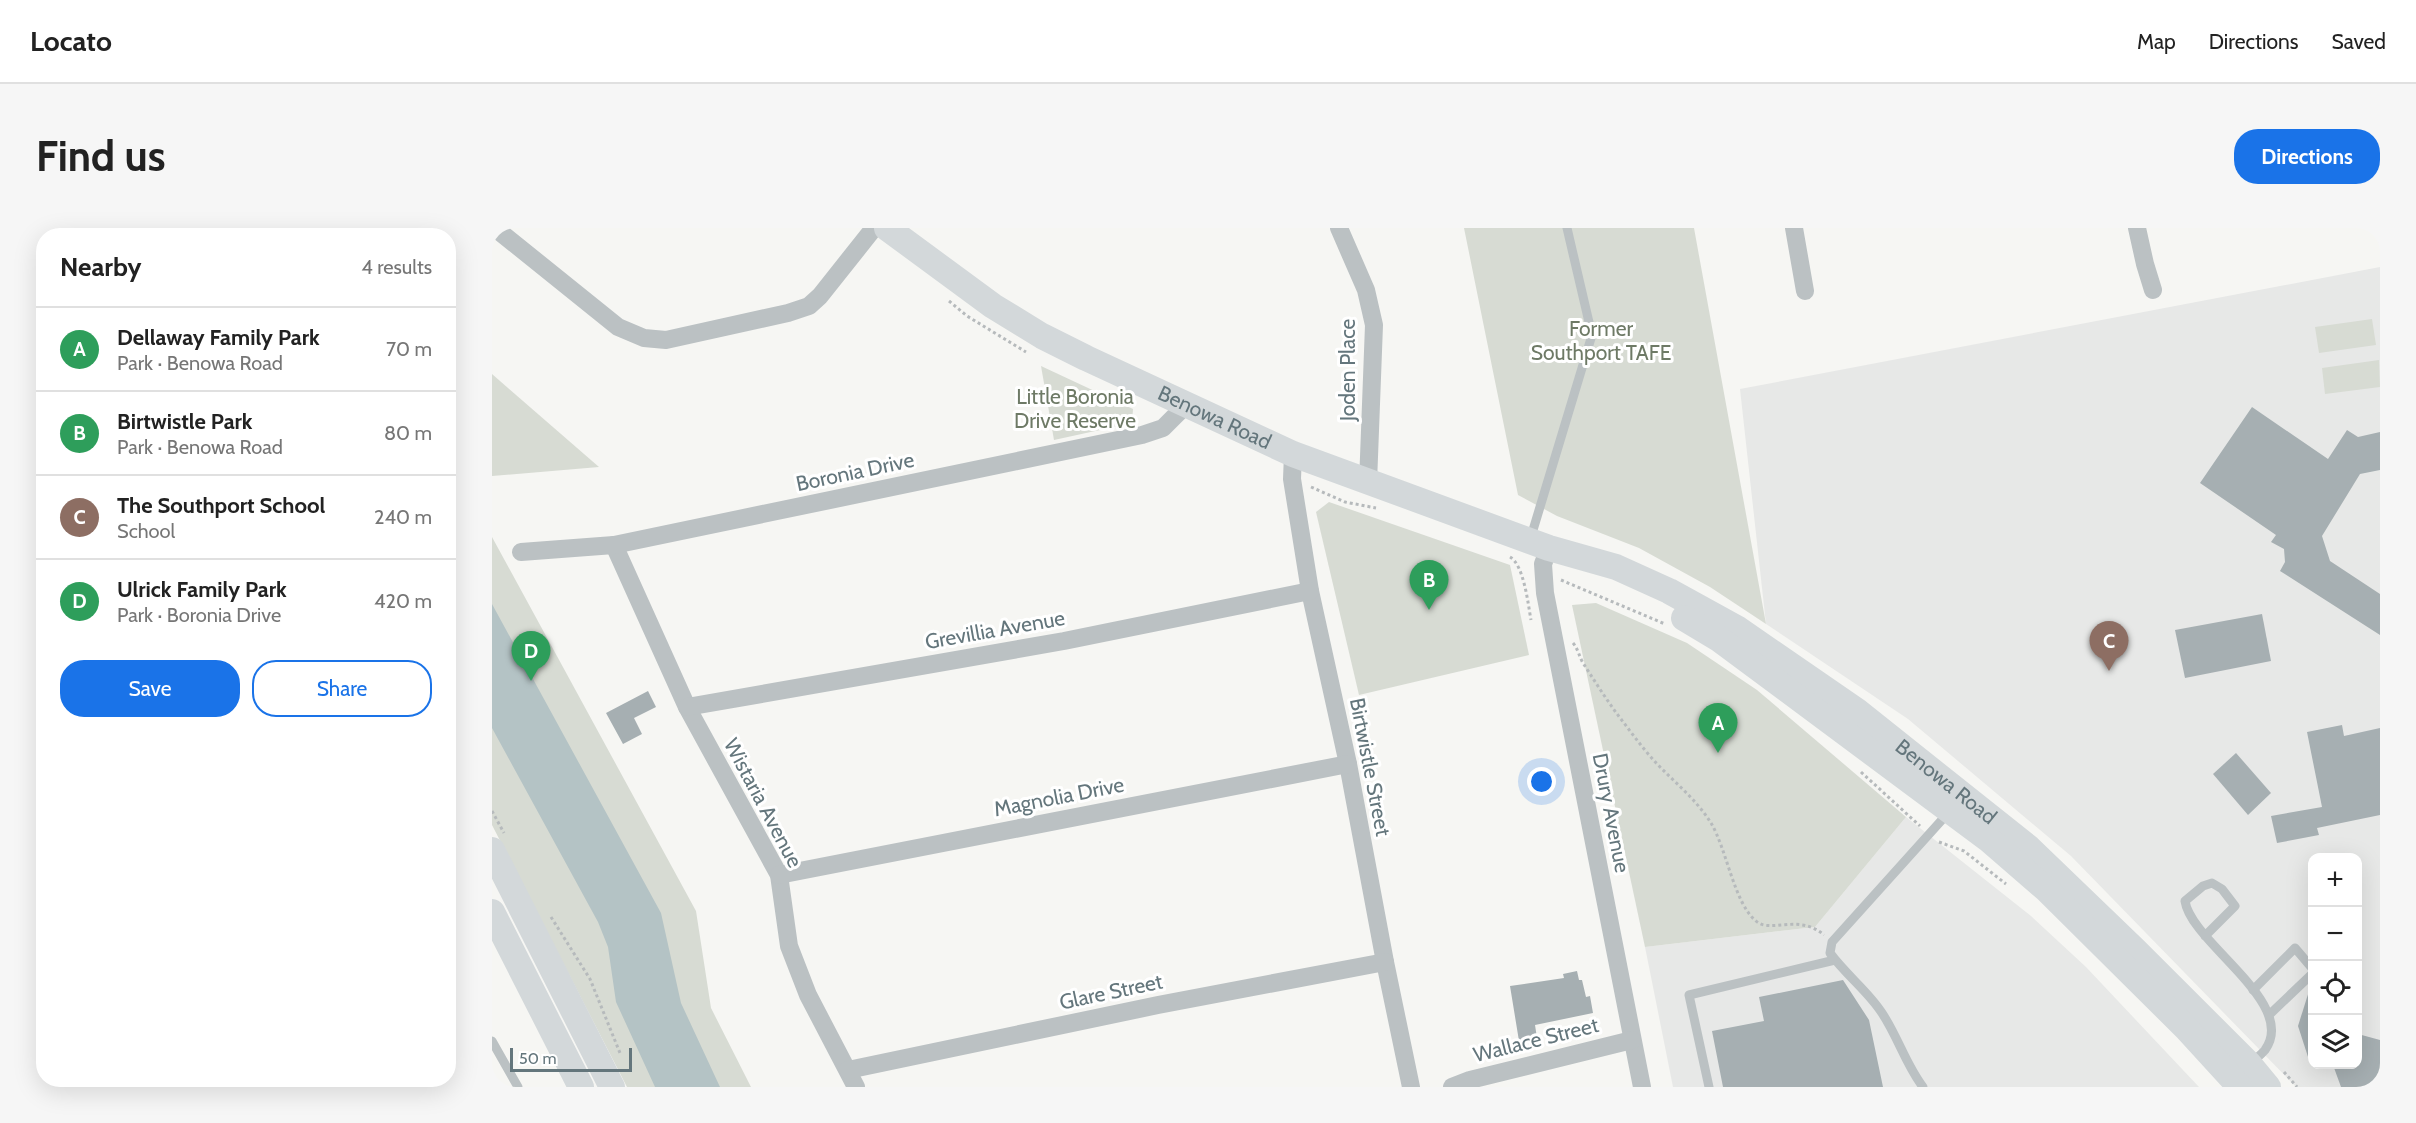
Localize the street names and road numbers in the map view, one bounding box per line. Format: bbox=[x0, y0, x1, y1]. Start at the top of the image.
street label: Joden Place bbox=[1335, 318, 1360, 422]
street label: Benowa Road bbox=[1154, 380, 1275, 454]
street label: Boronia Drive bbox=[794, 447, 916, 496]
street label: Grevillia Avenue bbox=[923, 605, 1067, 654]
street label: Birtwistle Street bbox=[1345, 696, 1396, 838]
street label: Wistaria Avenue bbox=[719, 734, 808, 872]
street label: Benowa Road bbox=[1891, 734, 2002, 829]
street label: Drury Avenue bbox=[1588, 751, 1635, 875]
street label: Magnolia Drive bbox=[992, 772, 1126, 821]
street label: Glare Street bbox=[1057, 968, 1165, 1015]
street label: Wallace Street bbox=[1471, 1012, 1601, 1067]

